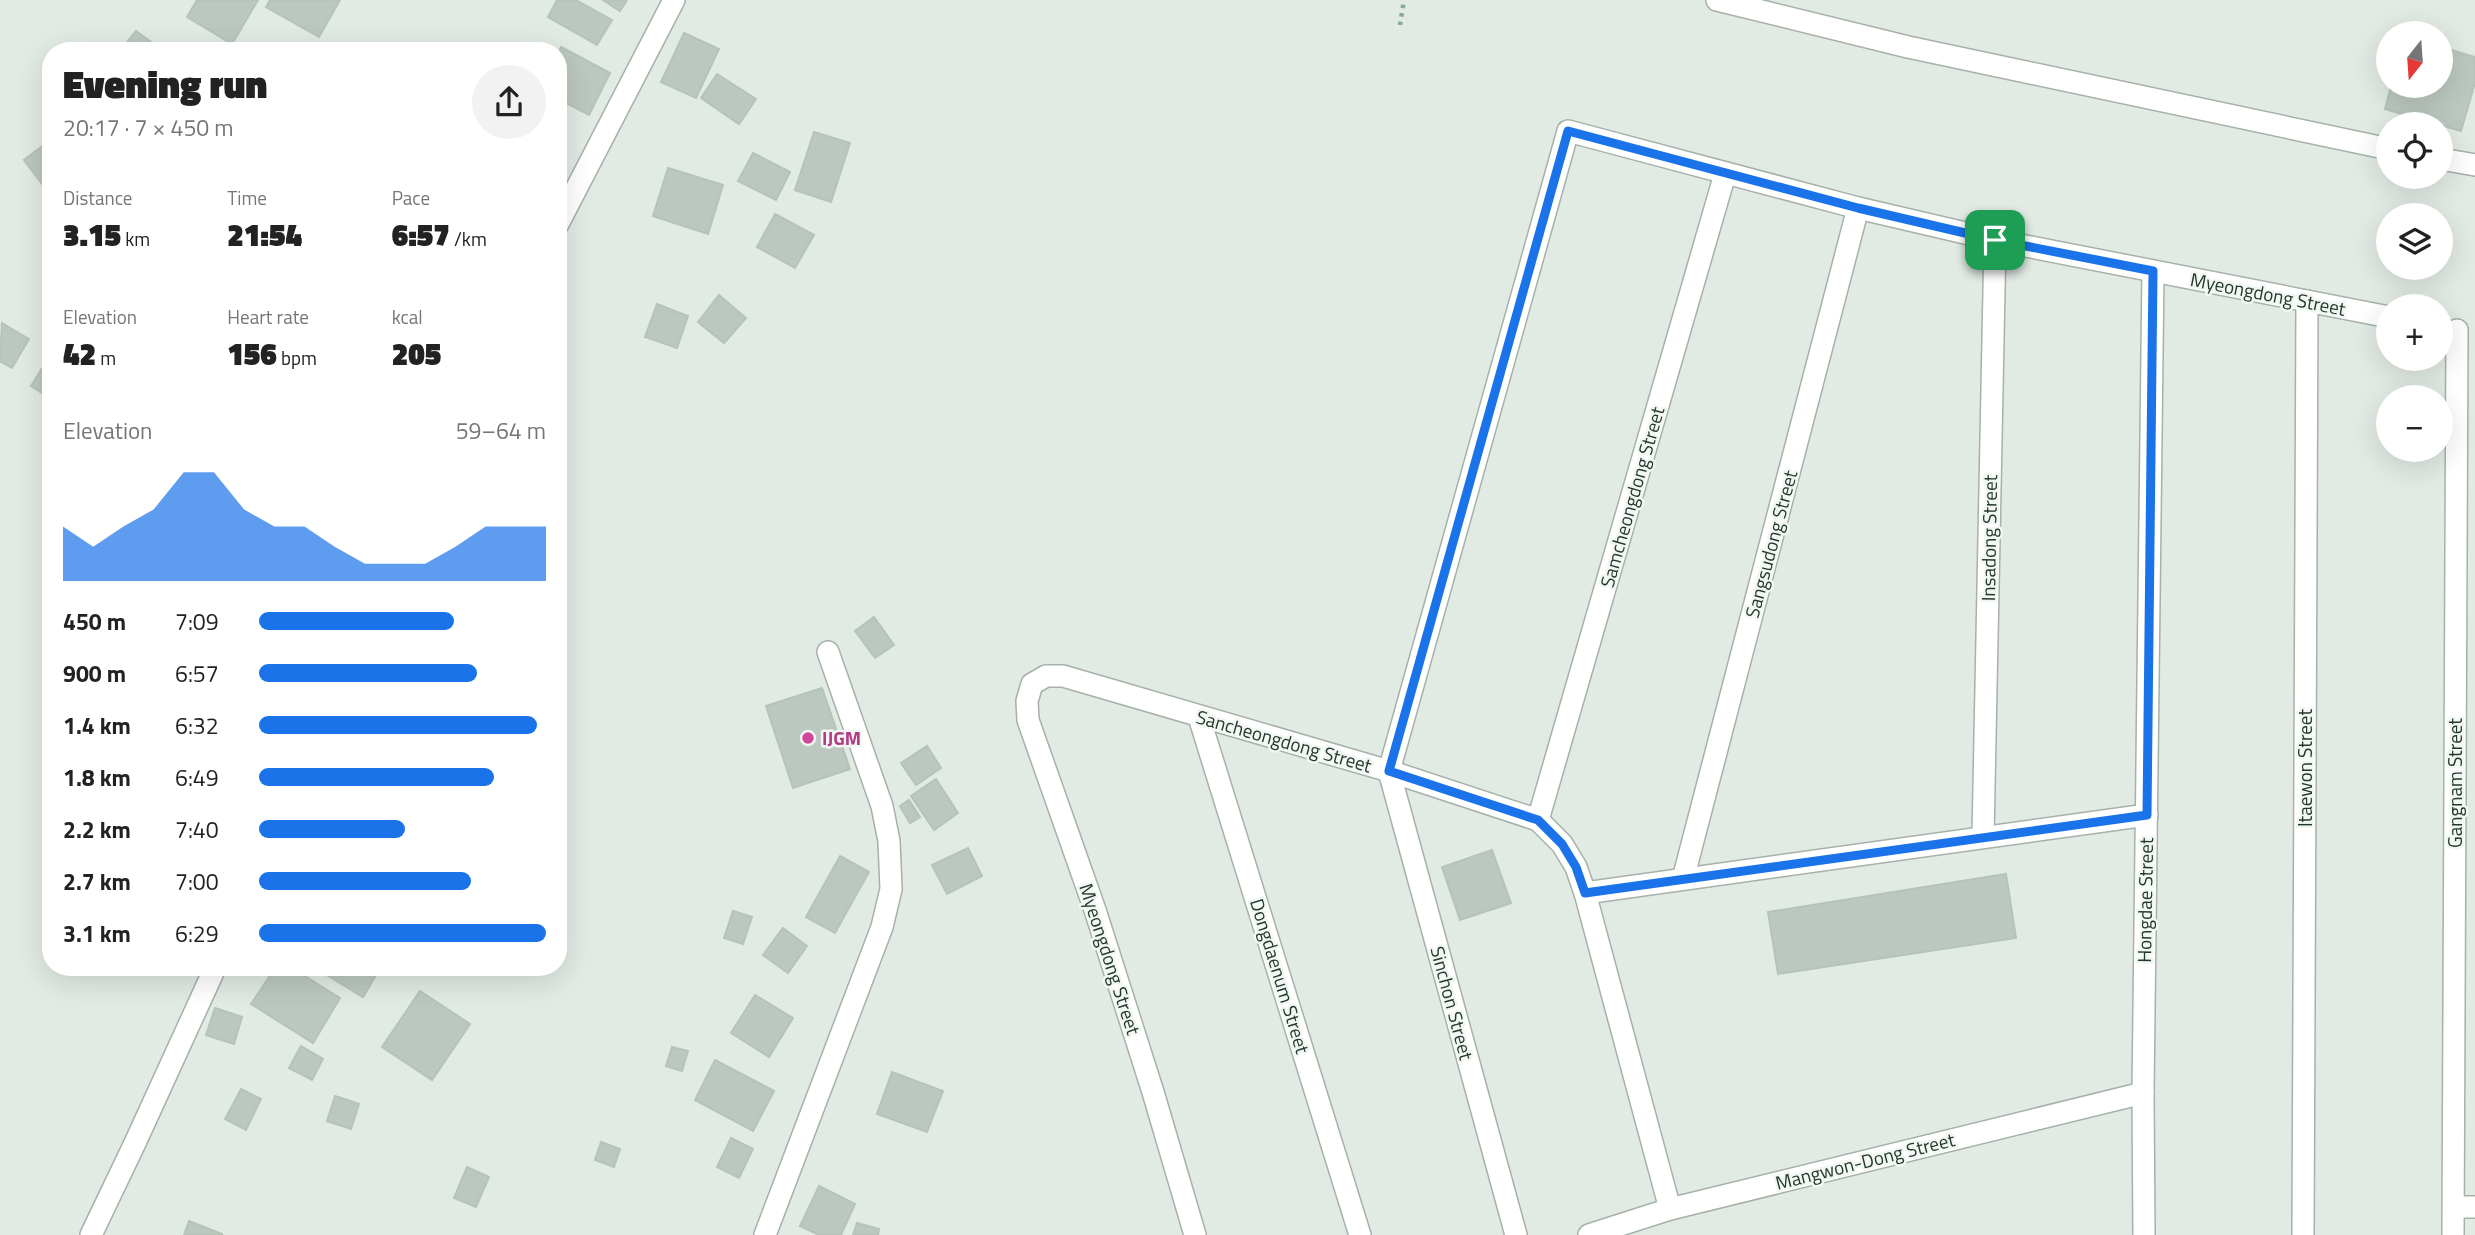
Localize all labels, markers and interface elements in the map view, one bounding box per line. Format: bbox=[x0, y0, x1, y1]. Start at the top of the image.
north arrow bbox=[2376, 21, 2454, 98]
map controls bbox=[2376, 21, 2453, 462]
text: Evening run bbox=[63, 55, 267, 113]
button: share bbox=[472, 65, 546, 139]
text: 20:17 · 7 × 450 m bbox=[63, 110, 233, 145]
button: locate bbox=[2376, 112, 2453, 189]
text: Distance bbox=[63, 183, 132, 212]
text: Time bbox=[227, 183, 267, 212]
text: Pace bbox=[392, 183, 430, 212]
button: layers bbox=[2376, 203, 2453, 280]
pin bbox=[1965, 210, 2025, 270]
text: 3.15 bbox=[63, 212, 121, 258]
text: 21:54 bbox=[227, 212, 302, 258]
text: 6:57 bbox=[392, 212, 450, 258]
icon: arrive bbox=[1976, 221, 2014, 259]
text: km bbox=[121, 224, 150, 253]
text: /km bbox=[450, 224, 487, 253]
street label: Myeongdong Street bbox=[2188, 264, 2349, 323]
button: + bbox=[2376, 294, 2453, 371]
text: Elevation bbox=[63, 302, 137, 331]
text: Heart rate bbox=[227, 302, 309, 331]
text: kcal bbox=[392, 302, 423, 331]
text: 42 bbox=[63, 331, 96, 377]
text: 156 bbox=[227, 331, 277, 377]
text: 205 bbox=[392, 331, 441, 377]
text: m bbox=[96, 343, 116, 372]
text: bpm bbox=[277, 343, 317, 372]
button: − bbox=[2376, 385, 2453, 462]
street label: Samcheongdong Street bbox=[1592, 403, 1671, 591]
text: Elevation bbox=[63, 413, 152, 448]
text: 59–64 m bbox=[456, 413, 546, 448]
street label: Sangsudong Street bbox=[1737, 466, 1804, 621]
street label: Insadong Street bbox=[1973, 474, 2004, 601]
text: 450 m bbox=[63, 604, 126, 639]
text: 7:09 bbox=[175, 604, 219, 639]
text: 900 m bbox=[63, 656, 126, 691]
text: 6:57 bbox=[175, 656, 219, 691]
street label: Sancheongdong Street bbox=[1193, 702, 1376, 780]
text: 1.4 km bbox=[63, 708, 131, 743]
text: 6:32 bbox=[175, 708, 219, 743]
street label: Itaewon Street bbox=[2290, 709, 2319, 827]
street label: Gangnam Street bbox=[2440, 718, 2469, 848]
place label: IJGM bbox=[822, 723, 861, 752]
marker: IJGM bbox=[800, 730, 816, 746]
text: 1.8 km bbox=[63, 760, 131, 795]
text: 6:49 bbox=[175, 760, 219, 795]
text: 2.2 km bbox=[63, 812, 131, 847]
text: 7:40 bbox=[175, 812, 219, 847]
street label: Hongdae Street bbox=[2129, 837, 2160, 963]
text: 2.7 km bbox=[63, 864, 131, 899]
text: 7:00 bbox=[175, 864, 219, 899]
street label: Myeongdong Street bbox=[1072, 879, 1149, 1039]
street label: Dongdaenum Street bbox=[1243, 895, 1318, 1057]
text: 3.1 km bbox=[63, 916, 131, 951]
text: 6:29 bbox=[175, 916, 219, 951]
street label: Sinchon Street bbox=[1423, 943, 1482, 1063]
street label: Mangwon-Dong Street bbox=[1772, 1124, 1958, 1197]

